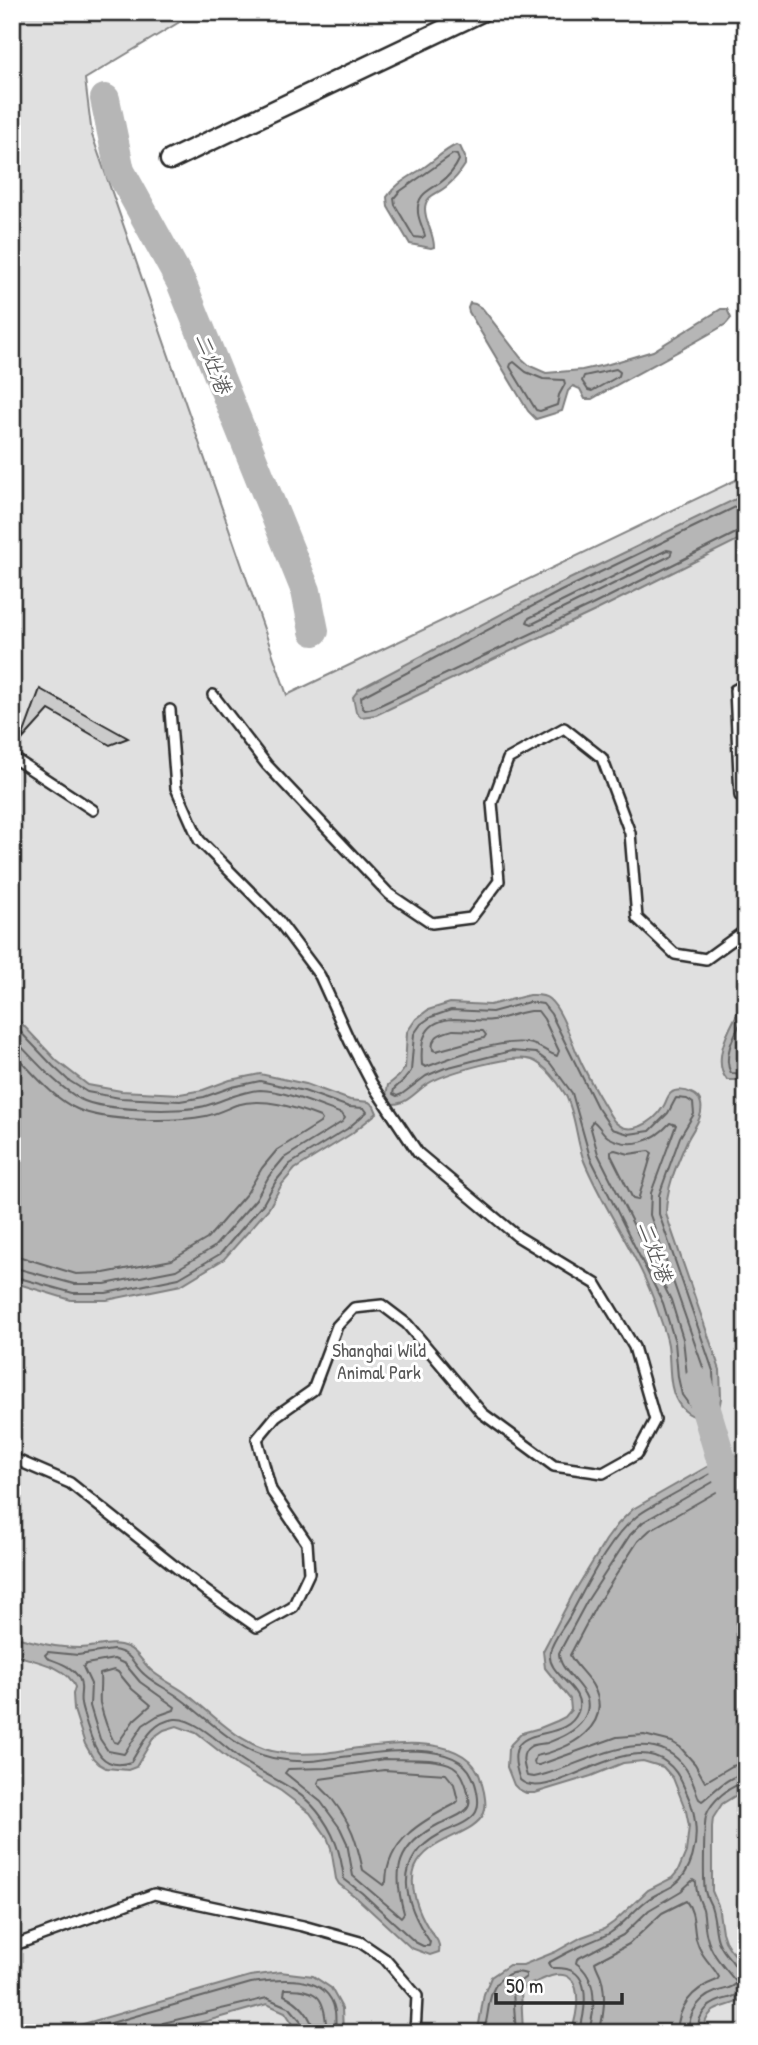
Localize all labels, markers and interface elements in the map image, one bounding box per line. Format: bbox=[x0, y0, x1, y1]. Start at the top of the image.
water label: 二灶港 bbox=[188, 328, 239, 399]
water label: 二灶港 bbox=[631, 1216, 680, 1287]
park label: Shanghai Wild Animal Park bbox=[332, 1337, 426, 1385]
scale bar bbox=[496, 1961, 622, 2005]
text: 50 m bbox=[506, 1971, 543, 2000]

